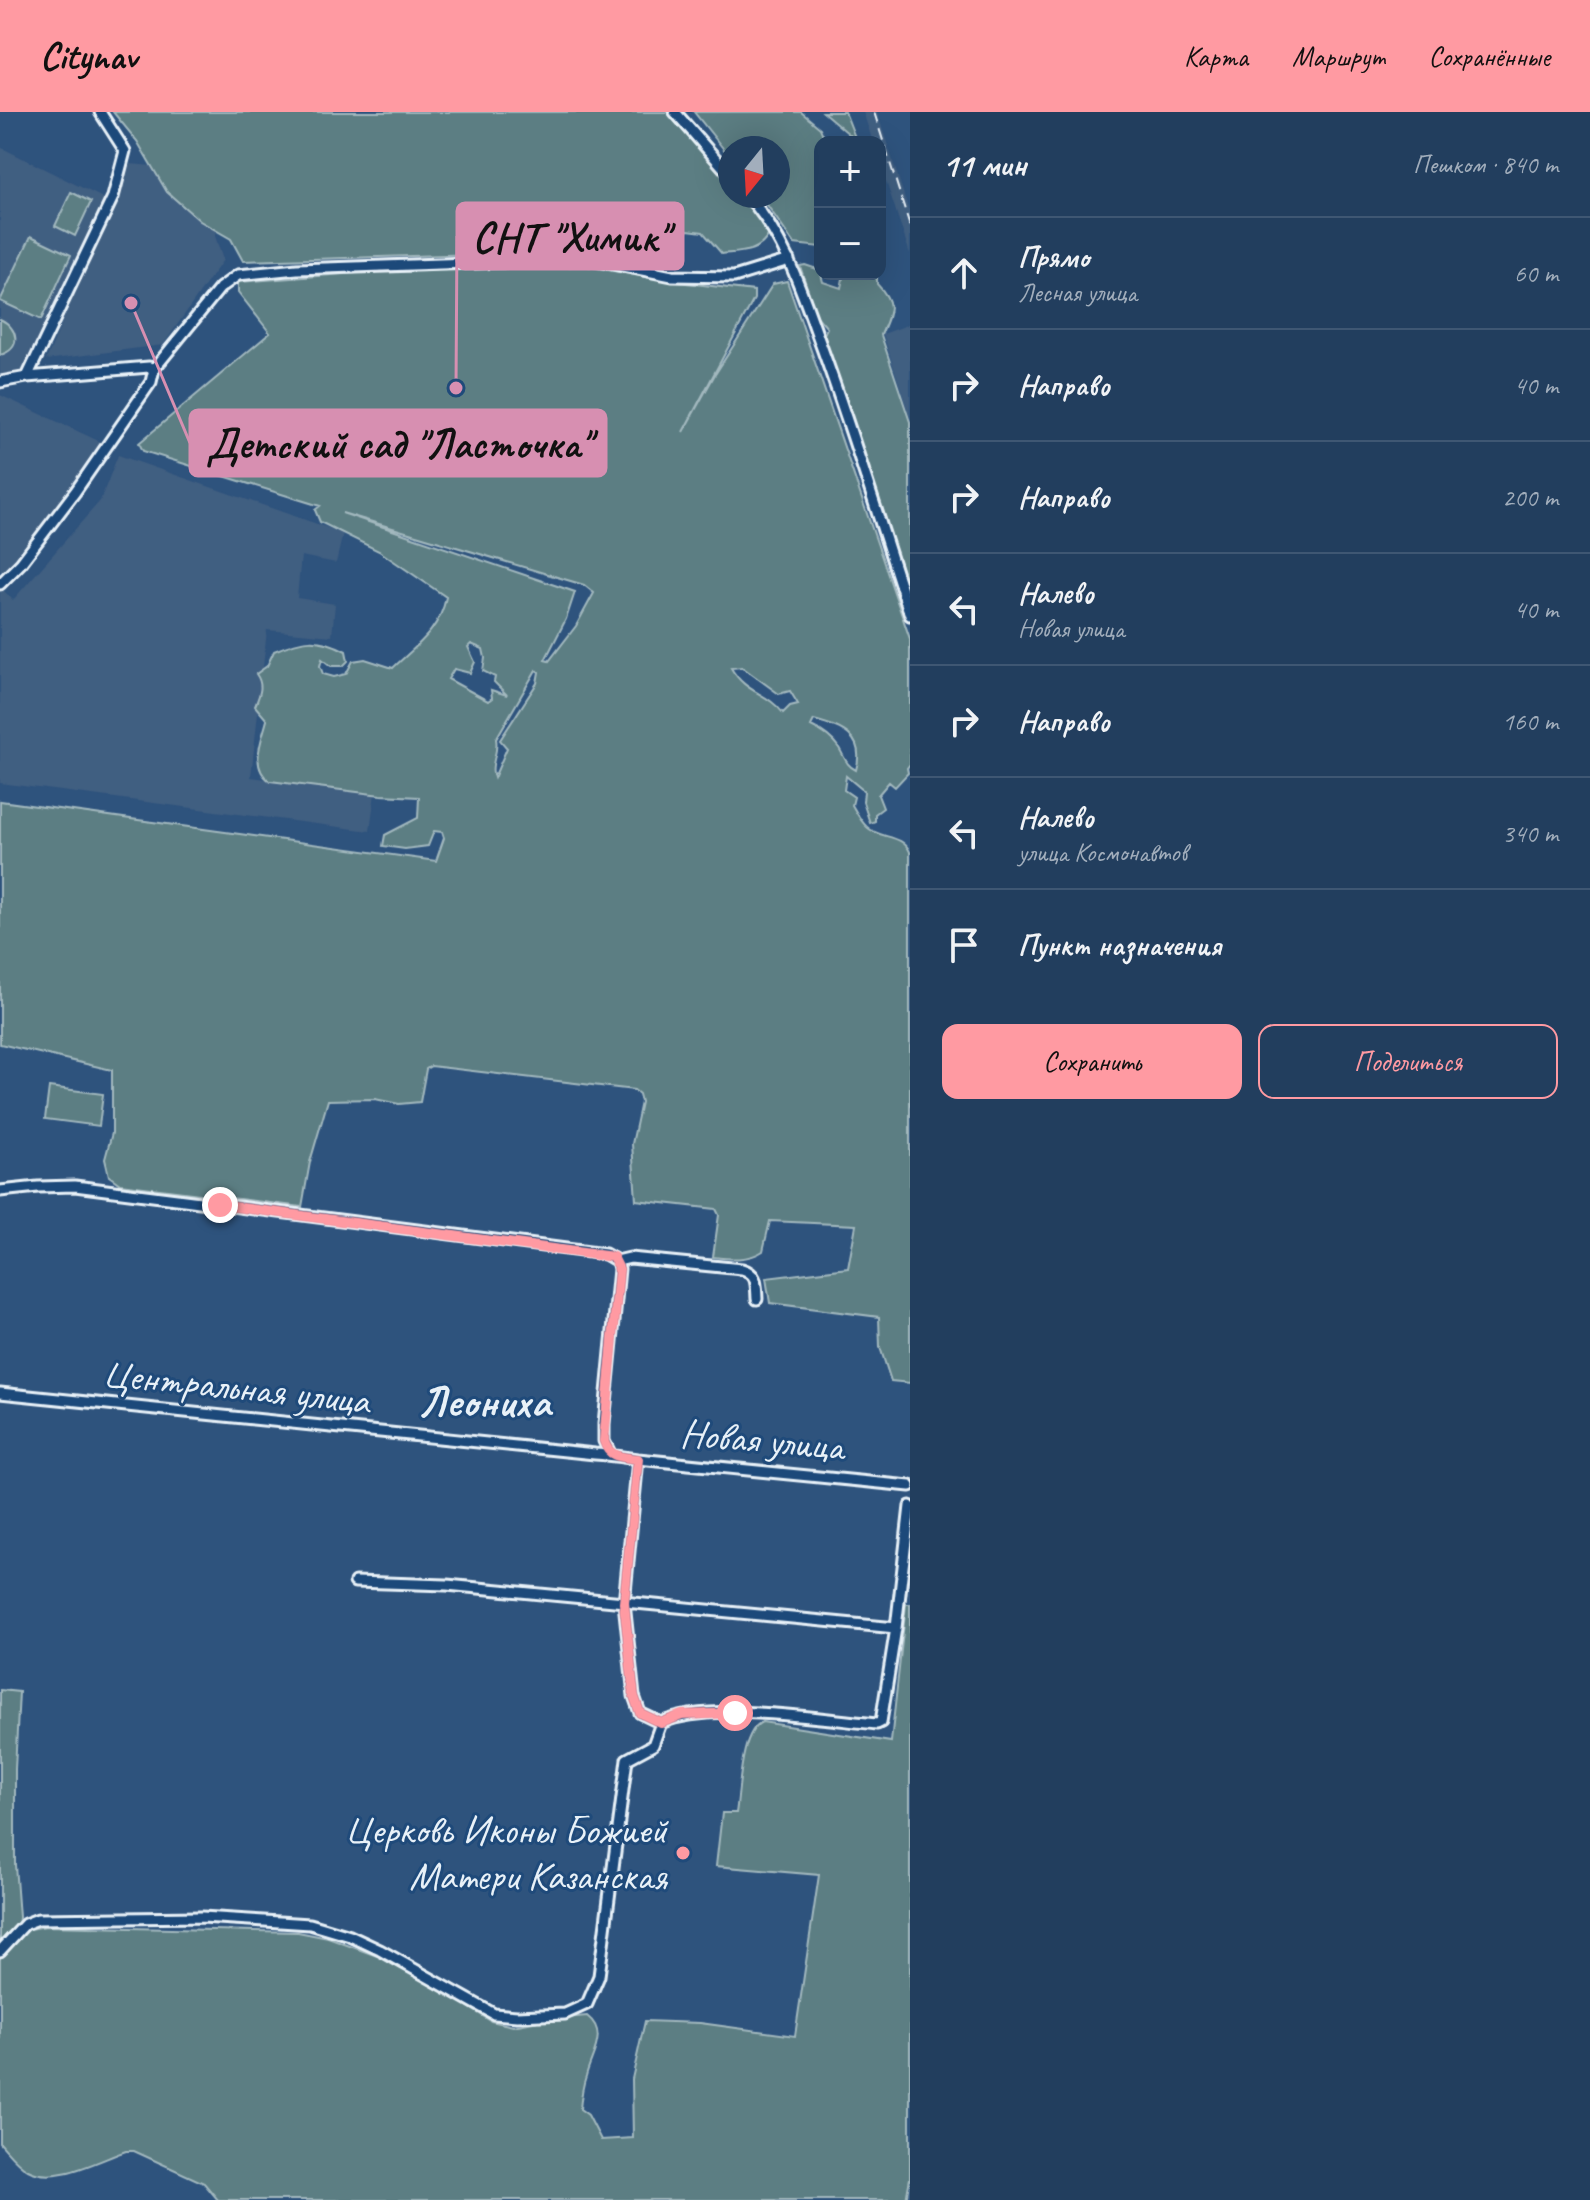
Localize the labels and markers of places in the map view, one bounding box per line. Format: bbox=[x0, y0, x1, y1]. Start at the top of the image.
callout: СНТ "Химик" bbox=[457, 203, 683, 269]
callout: Детский сад "Ласточка" bbox=[190, 410, 606, 476]
place label: Церковь Иконы Божией Матери Казанская bbox=[345, 1805, 669, 1901]
marker: Церковь Иконы Божией Матери Казанская bbox=[674, 1844, 692, 1862]

